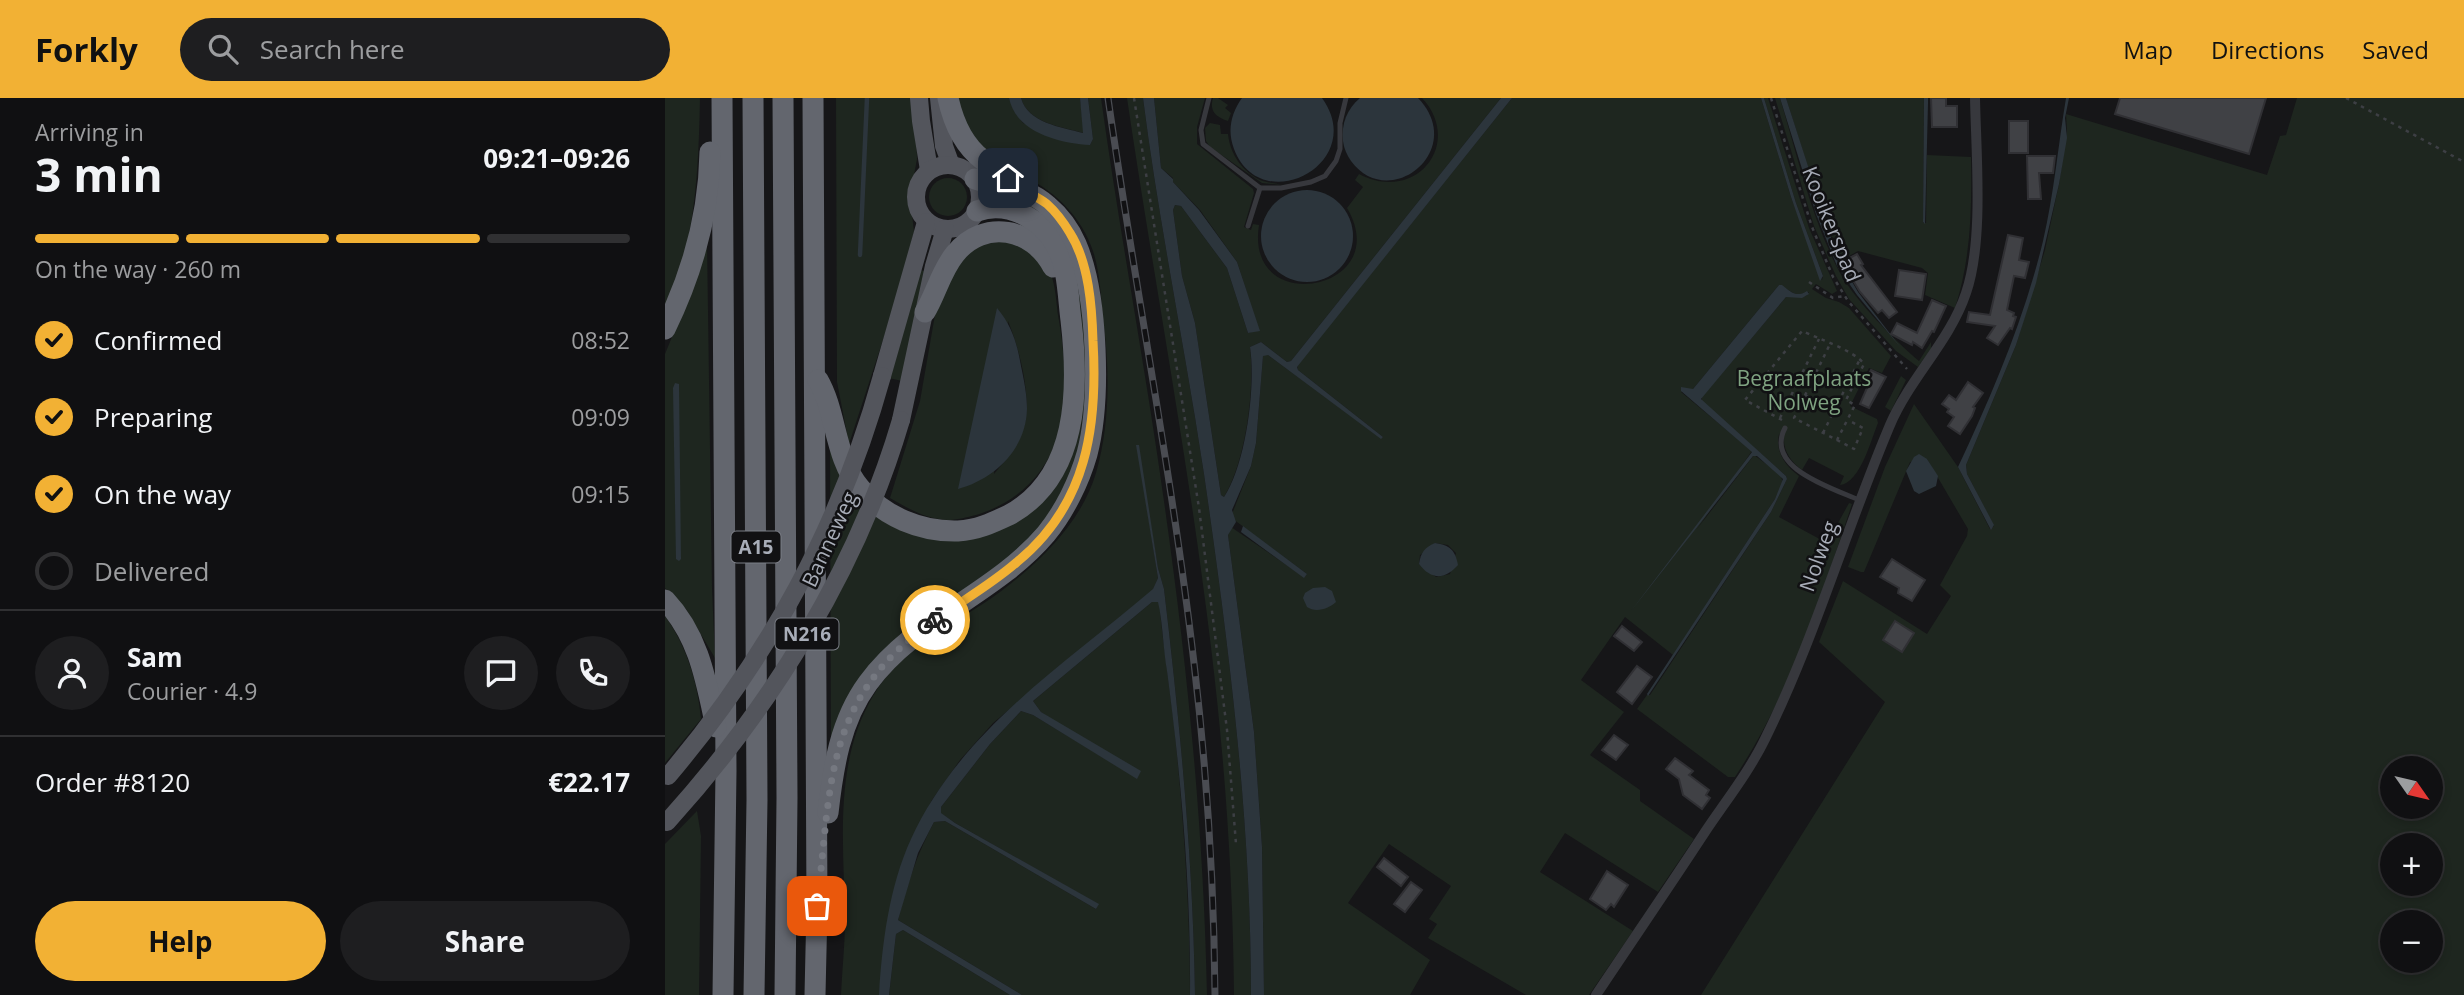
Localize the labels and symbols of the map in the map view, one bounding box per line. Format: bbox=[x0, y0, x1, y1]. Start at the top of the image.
pin bbox=[978, 148, 1038, 208]
street label: Kooikerspad bbox=[1796, 162, 1868, 286]
park label: Begraafplaats Nolweg bbox=[1737, 364, 1871, 416]
street label: Banneweg bbox=[795, 487, 863, 591]
street label: Nolweg bbox=[1792, 517, 1844, 595]
road number: A15 bbox=[731, 531, 781, 562]
courier bbox=[900, 585, 970, 655]
road number: N216 bbox=[775, 618, 839, 650]
north arrow bbox=[2380, 756, 2443, 819]
pin bbox=[787, 876, 847, 936]

